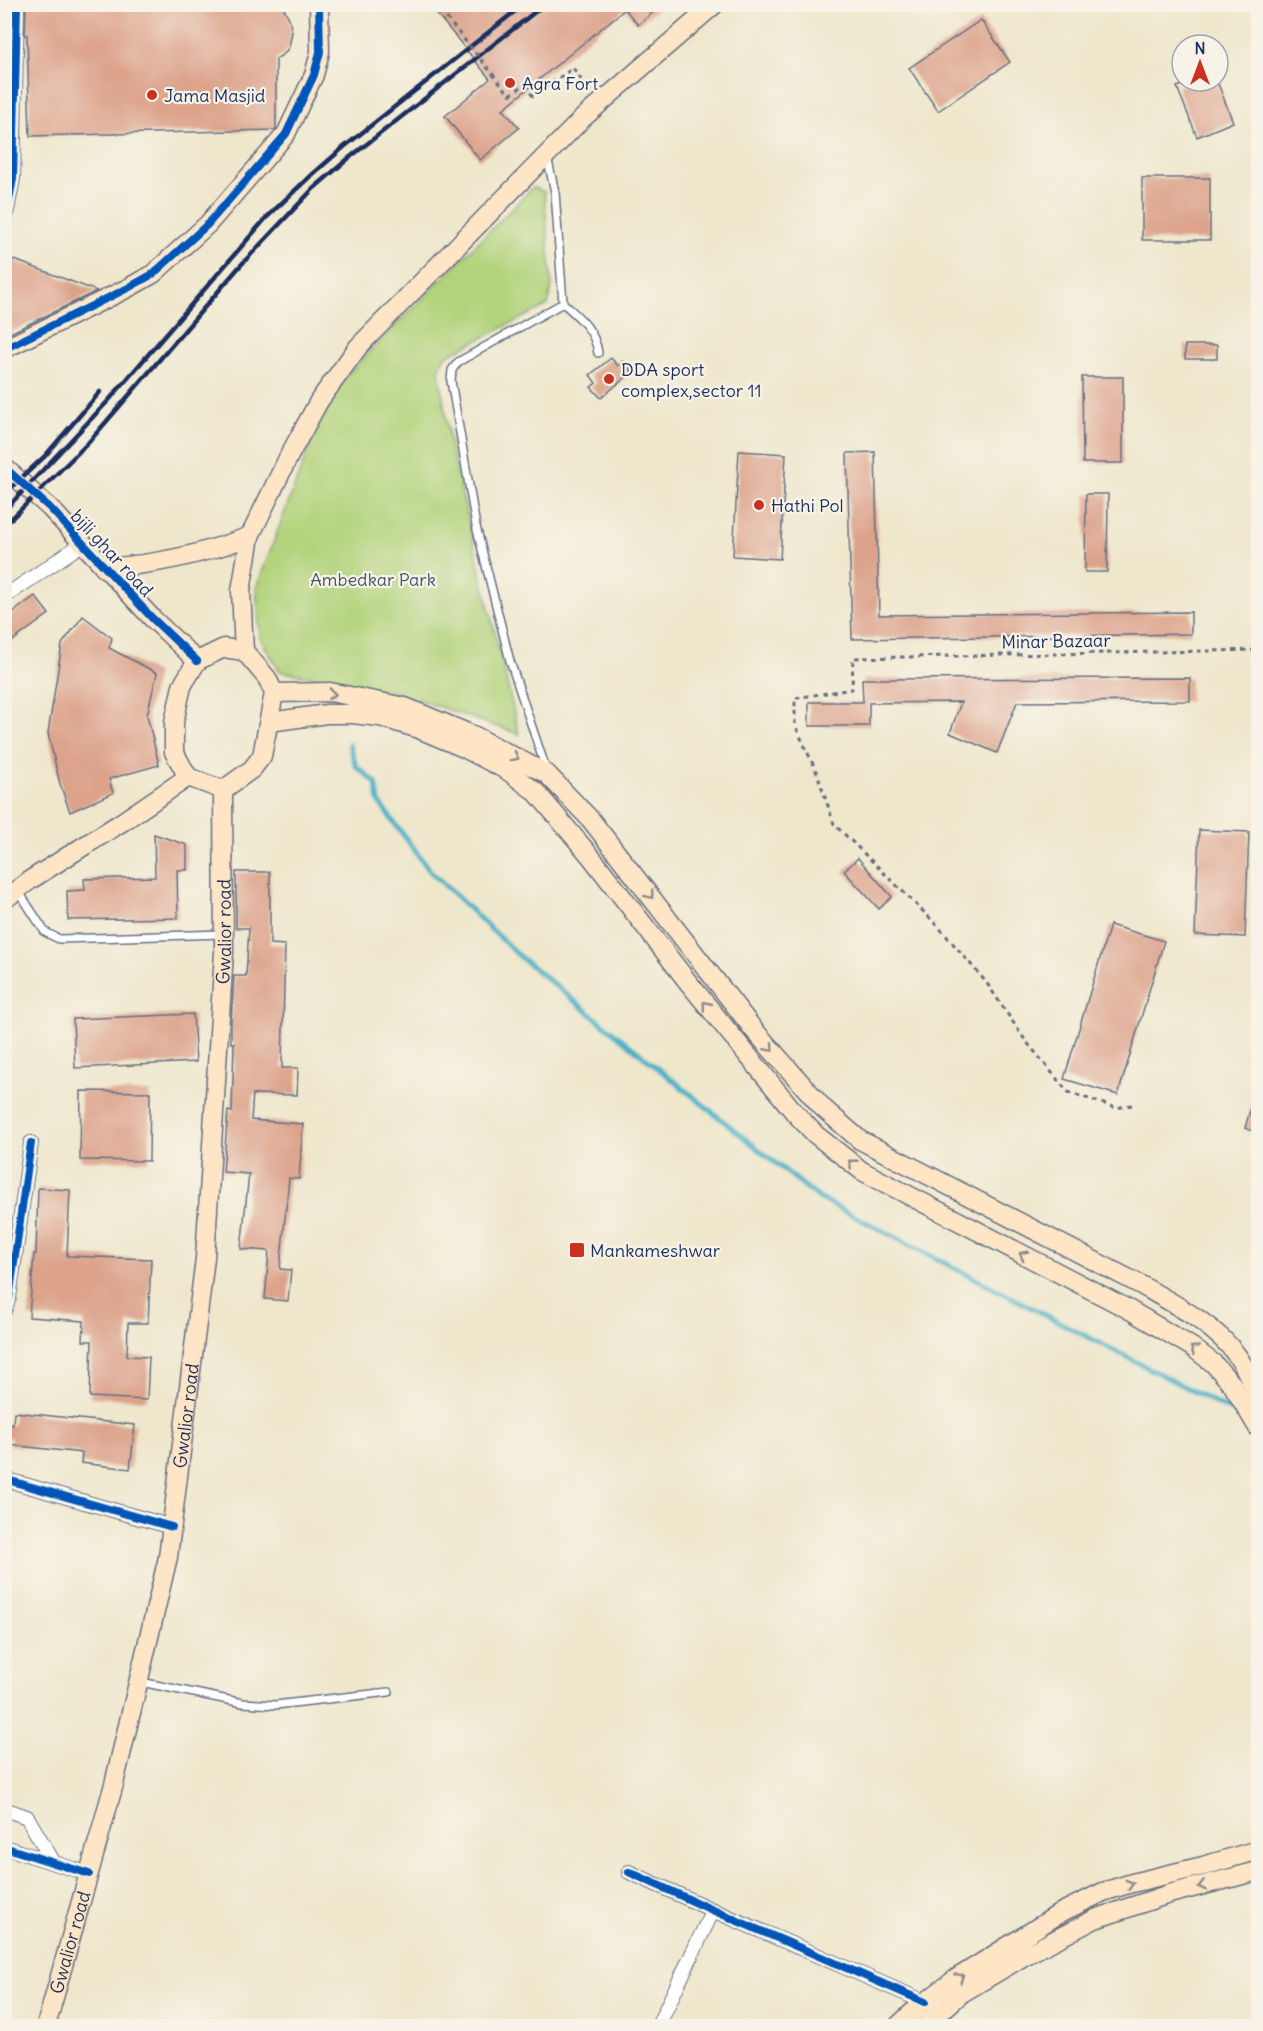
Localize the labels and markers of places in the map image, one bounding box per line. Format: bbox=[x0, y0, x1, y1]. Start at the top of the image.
place label: Agra Fort bbox=[522, 72, 598, 95]
marker: Agra Fort bbox=[503, 76, 517, 90]
place label: Jama Masjid bbox=[164, 84, 266, 107]
marker: Jama Masjid bbox=[145, 88, 159, 102]
place label: DDA sport complex,sector 11 bbox=[621, 358, 762, 402]
marker: DDA sport complex,sector 11 bbox=[602, 372, 616, 386]
place label: Hathi Pol bbox=[771, 494, 844, 517]
marker: Hathi Pol bbox=[752, 498, 766, 512]
place label: Mankameshwar bbox=[590, 1239, 721, 1262]
marker: Mankameshwar bbox=[568, 1241, 586, 1259]

